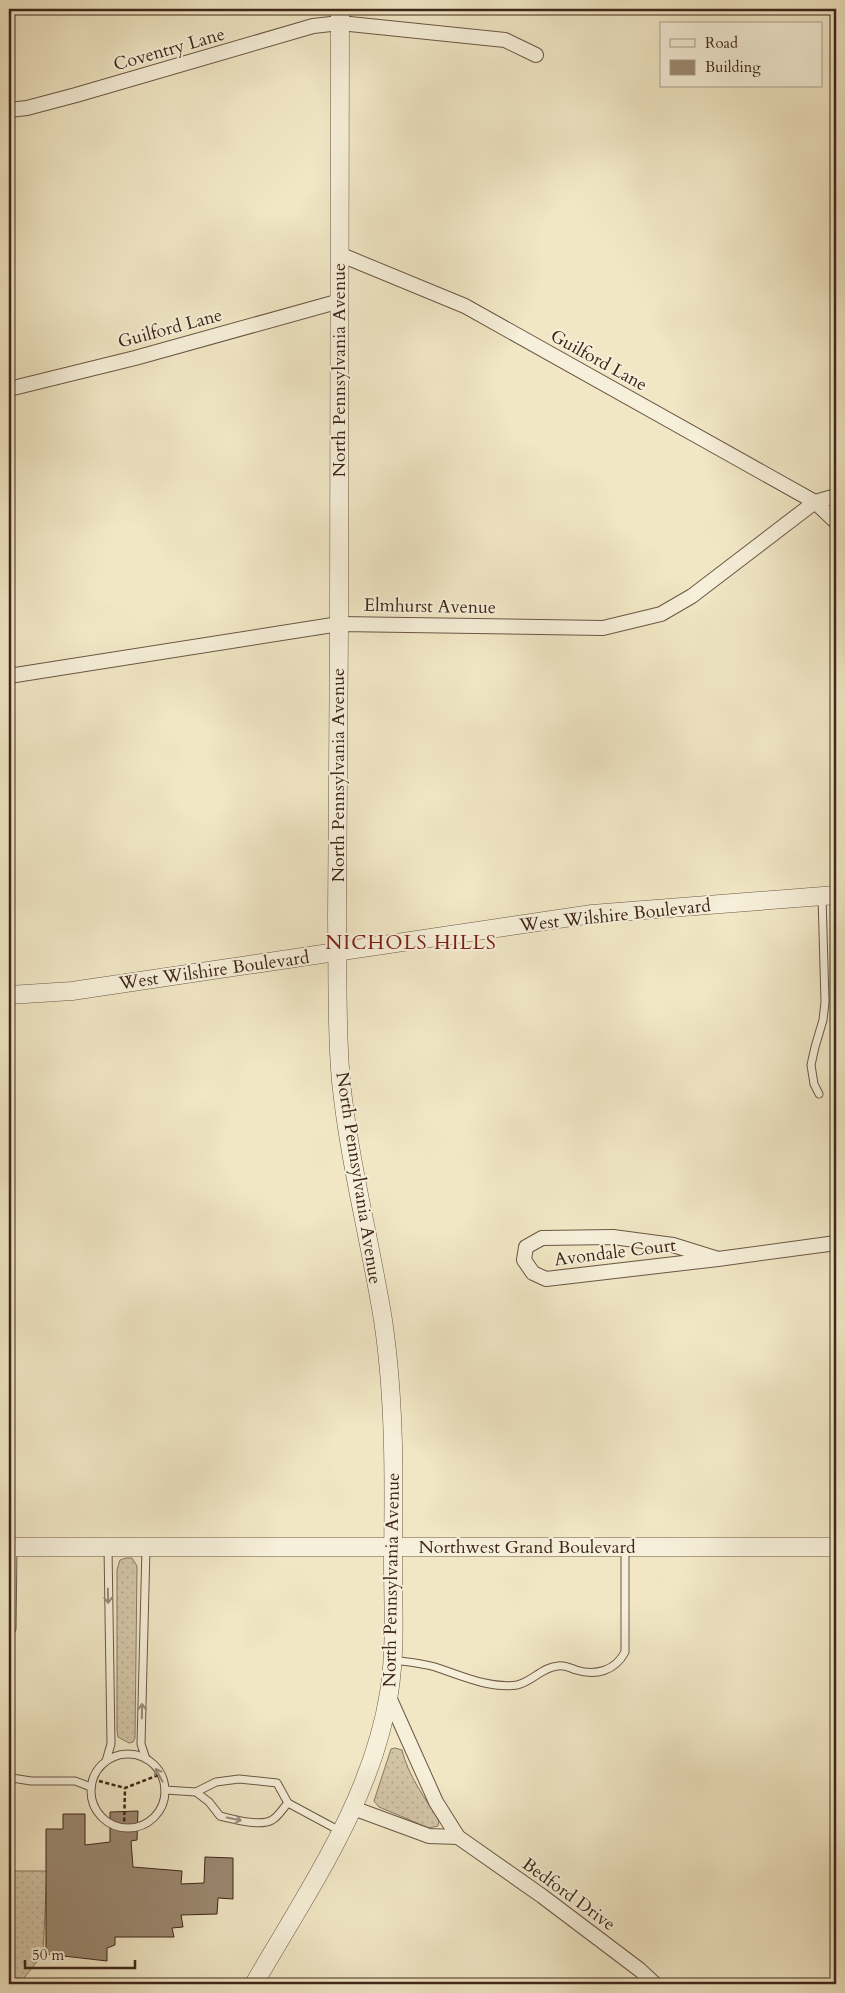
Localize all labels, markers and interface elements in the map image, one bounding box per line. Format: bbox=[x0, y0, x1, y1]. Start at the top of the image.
street label: Coventry Lane bbox=[111, 22, 228, 77]
legend bbox=[660, 22, 822, 88]
text: Road bbox=[705, 33, 738, 53]
text: Building bbox=[705, 57, 761, 77]
street label: North Pennsylvania Avenue bbox=[327, 263, 352, 477]
street label: Guilford Lane bbox=[115, 303, 225, 354]
street label: Guilford Lane bbox=[546, 324, 652, 397]
street label: Elmhurst Avenue bbox=[364, 593, 496, 620]
street label: North Pennsylvania Avenue bbox=[326, 668, 351, 882]
street label: West Wilshire Boulevard bbox=[517, 893, 712, 938]
district label: NICHOLS HILLS bbox=[325, 929, 497, 956]
street label: West Wilshire Boulevard bbox=[116, 945, 311, 996]
street label: North Pennsylvania Avenue bbox=[329, 1070, 388, 1286]
street label: Avondale Court bbox=[553, 1233, 678, 1272]
street label: North Pennsylvania Avenue bbox=[377, 1473, 406, 1688]
street label: Northwest Grand Boulevard bbox=[418, 1535, 636, 1560]
one-way arrow bbox=[103, 1587, 113, 1603]
one-way arrow bbox=[137, 1703, 147, 1720]
one-way arrow bbox=[154, 1767, 164, 1782]
one-way arrow bbox=[226, 1815, 242, 1825]
street label: Bedford Drive bbox=[517, 1852, 620, 1937]
scale bar bbox=[25, 1938, 135, 1970]
text: 50 m bbox=[32, 1945, 64, 1965]

